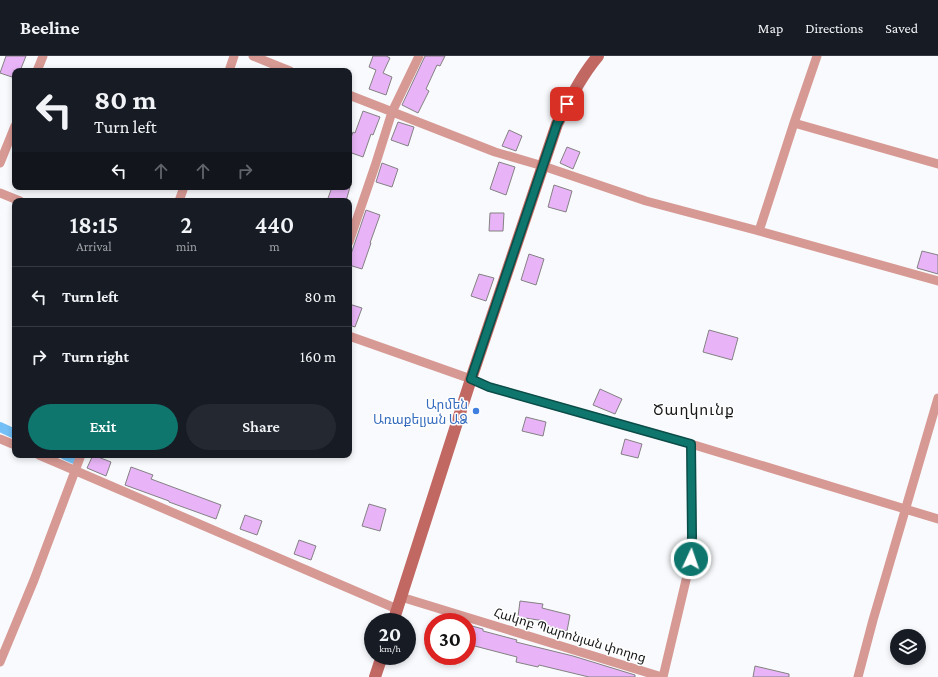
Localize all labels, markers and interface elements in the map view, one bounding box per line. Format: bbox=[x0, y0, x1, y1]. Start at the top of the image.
text: Beeline bbox=[20, 17, 80, 38]
text: Map bbox=[758, 20, 783, 36]
text: Directions bbox=[805, 20, 863, 36]
text: Saved bbox=[885, 20, 918, 36]
icon: left bbox=[28, 84, 80, 136]
text: 80 m bbox=[94, 84, 156, 115]
pin bbox=[550, 87, 584, 121]
icon: arrive bbox=[556, 93, 578, 115]
text: Turn left bbox=[94, 117, 157, 137]
icon: left bbox=[108, 160, 130, 182]
icon: ahead bbox=[150, 160, 172, 182]
icon: ahead bbox=[192, 160, 214, 182]
icon: right bbox=[234, 160, 256, 182]
text: 18:15 bbox=[70, 211, 118, 238]
text: 2 bbox=[181, 211, 192, 238]
text: 440 bbox=[255, 211, 294, 238]
text: Arrival bbox=[76, 239, 112, 254]
text: min bbox=[176, 239, 197, 254]
text: m bbox=[269, 239, 280, 254]
icon: left bbox=[28, 286, 50, 308]
text: Turn left bbox=[62, 289, 118, 305]
text: 80 m bbox=[305, 289, 336, 305]
icon: right bbox=[28, 346, 50, 368]
text: Turn right bbox=[62, 349, 129, 365]
text: 160 m bbox=[300, 349, 336, 365]
place label: Արմեն Առաքելյան ԱՁ bbox=[373, 397, 468, 427]
district label: Ծաղկունք bbox=[653, 402, 735, 419]
button: Exit bbox=[28, 404, 178, 450]
button: Share bbox=[186, 404, 336, 450]
marker: Արմեն Առաքելյան ԱՁ bbox=[471, 406, 481, 416]
position arrow bbox=[670, 538, 712, 580]
street label: Հակոբ Պարոնյան փողոց bbox=[492, 605, 648, 665]
speed limit sign: 30 bbox=[424, 613, 476, 665]
text: 20 bbox=[379, 623, 401, 645]
map controls bbox=[890, 629, 926, 665]
button: layers bbox=[890, 629, 926, 665]
text: km/h bbox=[379, 643, 401, 654]

